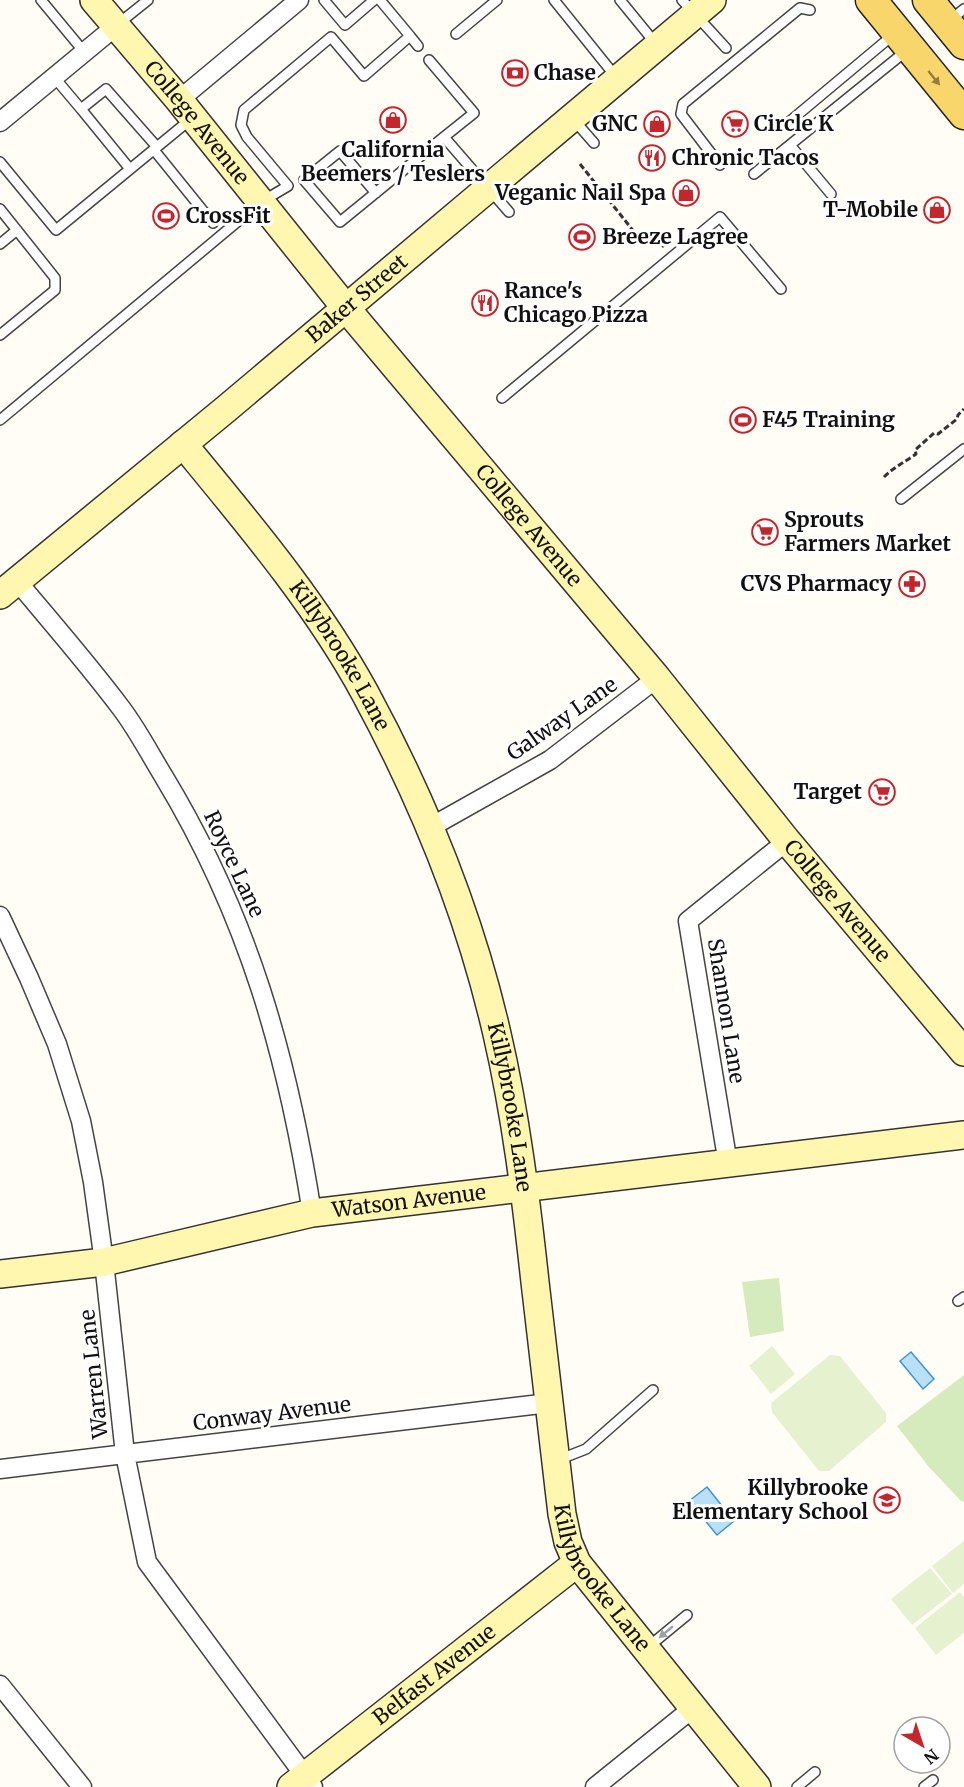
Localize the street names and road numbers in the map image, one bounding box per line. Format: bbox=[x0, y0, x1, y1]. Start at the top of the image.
street label: College Avenue bbox=[139, 55, 255, 190]
street label: Baker Street bbox=[301, 248, 413, 349]
street label: College Avenue bbox=[470, 458, 588, 592]
street label: Killybrooke Lane bbox=[284, 575, 396, 735]
street label: Galway Lane bbox=[501, 671, 622, 766]
street label: Royce Lane bbox=[198, 806, 271, 922]
street label: College Avenue bbox=[778, 834, 897, 967]
street label: Shannon Lane bbox=[702, 937, 751, 1085]
street label: Killybrooke Lane bbox=[482, 1020, 538, 1193]
street label: Watson Avenue bbox=[329, 1178, 487, 1224]
street label: Warren Lane bbox=[73, 1308, 114, 1441]
street label: Conway Avenue bbox=[192, 1390, 352, 1437]
street label: Killybrooke Lane bbox=[548, 1502, 657, 1657]
street label: Belfast Avenue bbox=[367, 1618, 501, 1731]

